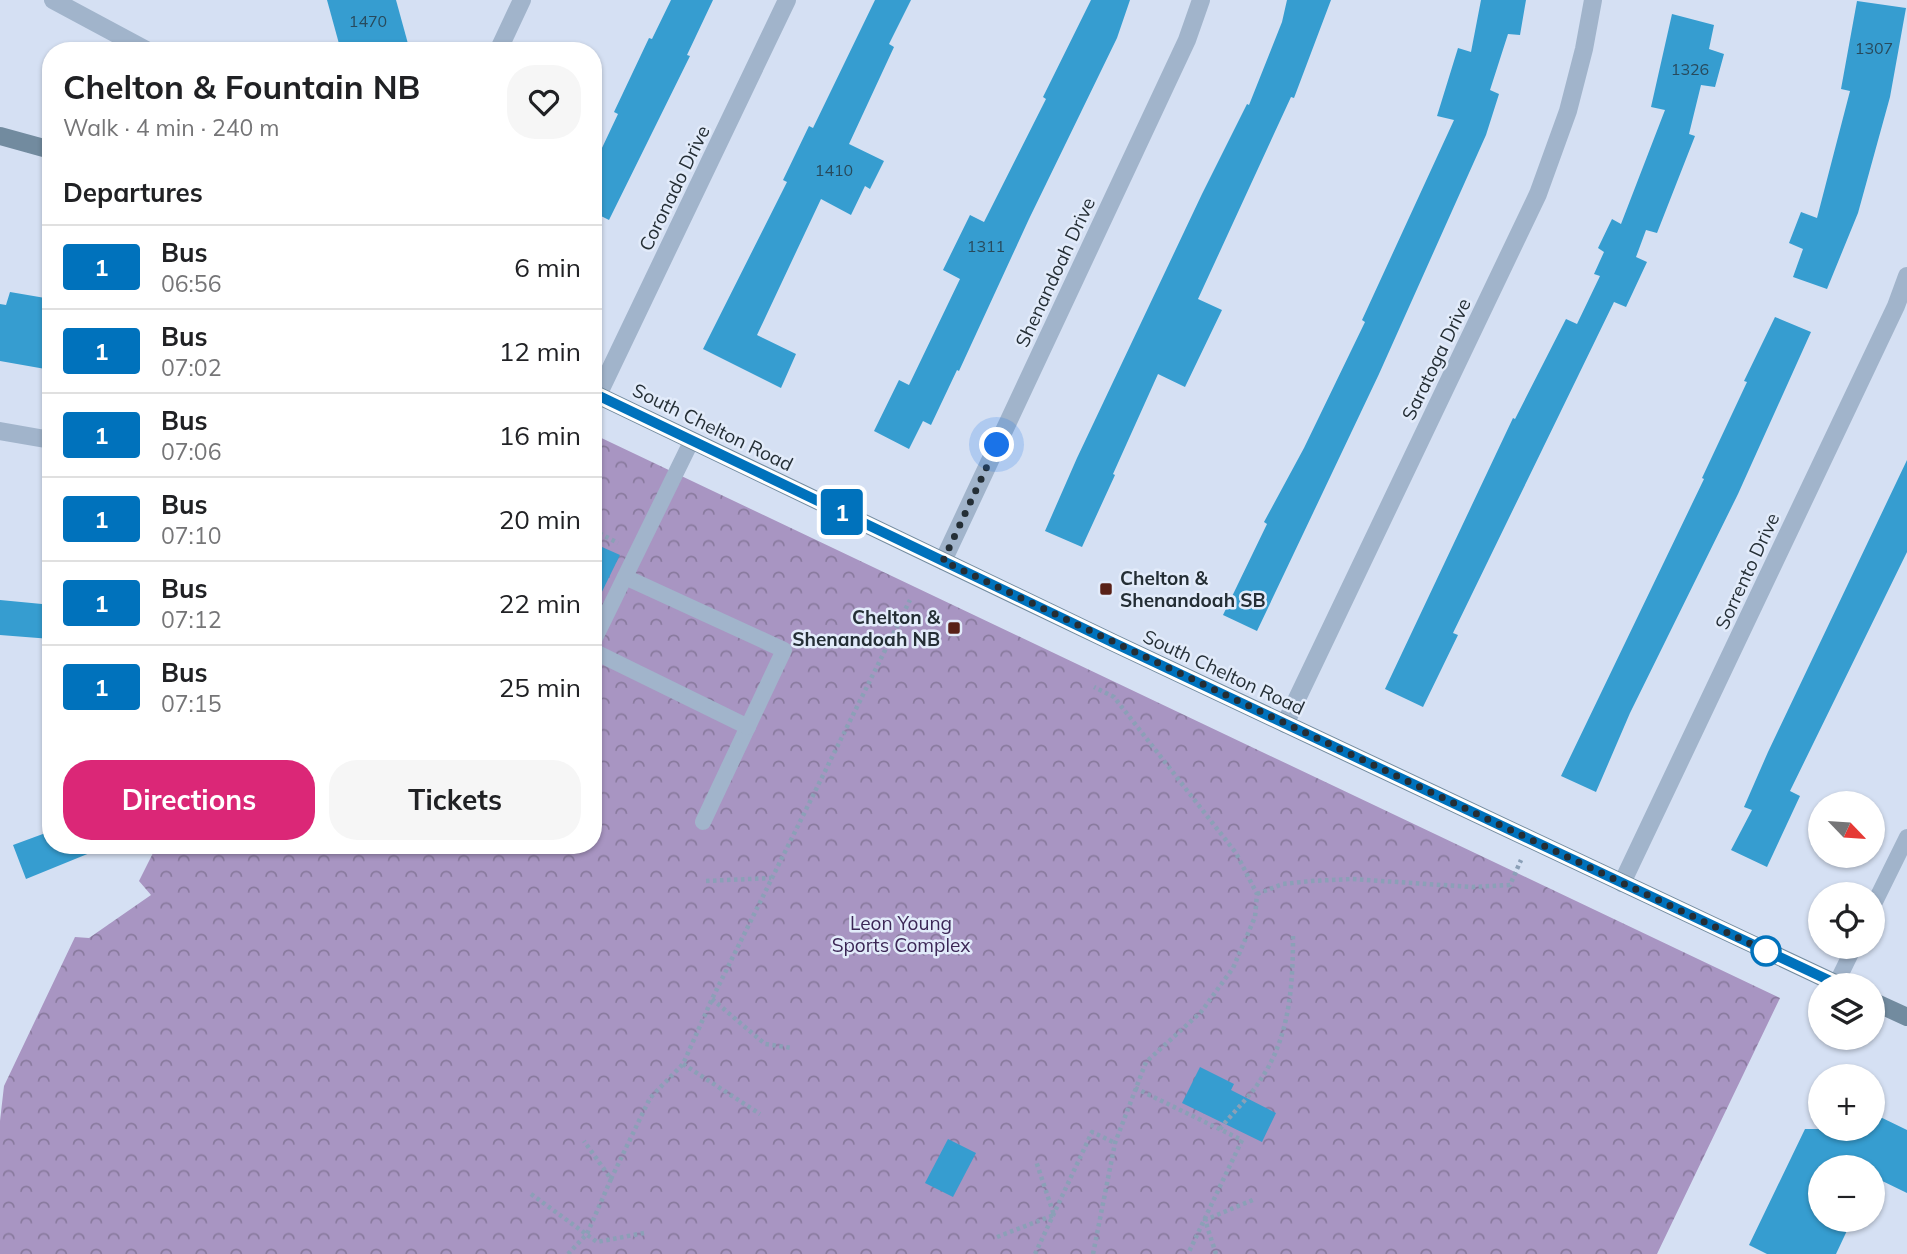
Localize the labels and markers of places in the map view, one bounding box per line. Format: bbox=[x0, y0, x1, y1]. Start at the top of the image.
place label: Chelton & Shenandoah SB bbox=[1120, 566, 1266, 612]
marker: Chelton & Shenandoah SB bbox=[1098, 581, 1114, 597]
place label: Chelton & Shenandoah NB bbox=[792, 605, 941, 651]
marker: Chelton & Shenandoah NB bbox=[946, 620, 962, 636]
unlabelled marker bbox=[1751, 936, 1781, 966]

